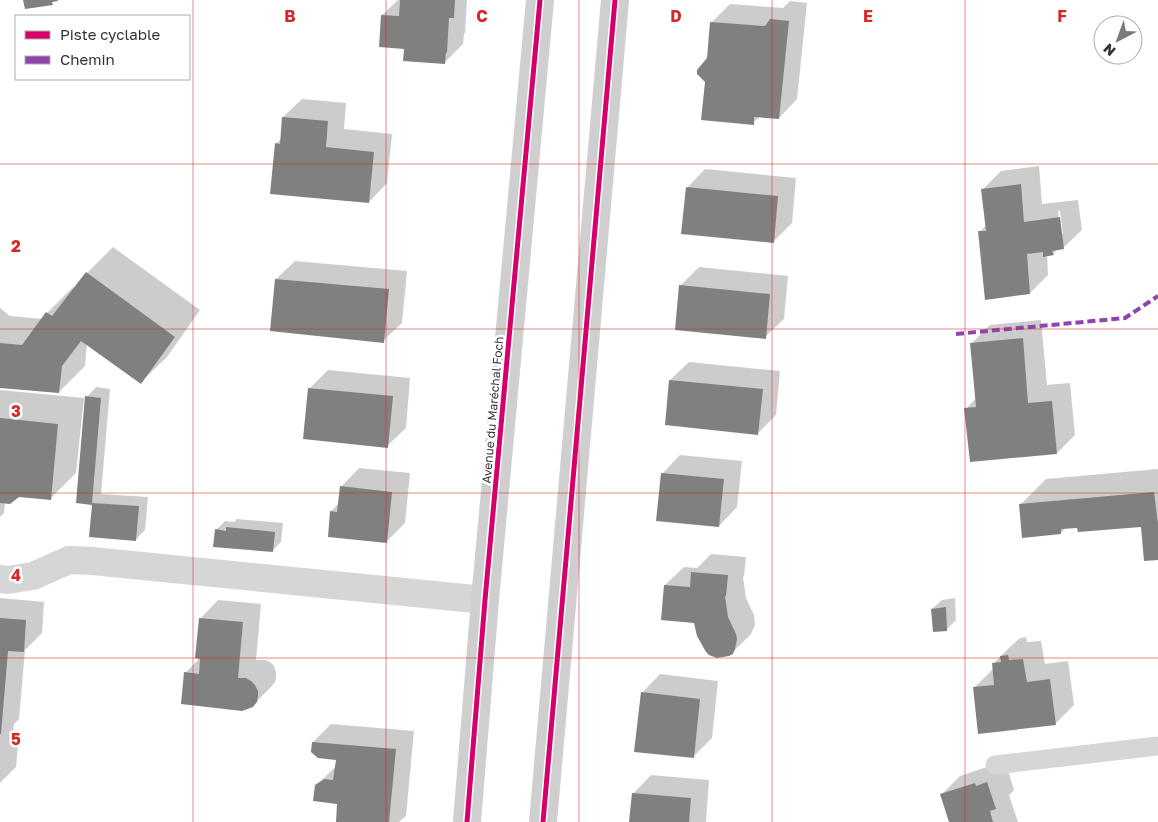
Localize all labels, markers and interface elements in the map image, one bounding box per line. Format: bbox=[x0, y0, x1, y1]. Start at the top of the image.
text: B bbox=[284, 6, 296, 26]
text: C bbox=[476, 6, 488, 26]
text: D bbox=[670, 6, 682, 26]
text: E bbox=[863, 6, 873, 26]
text: F bbox=[1057, 6, 1067, 26]
legend bbox=[15, 15, 190, 80]
north arrow bbox=[1093, 15, 1143, 65]
text: Piste cyclable bbox=[60, 25, 161, 43]
text: N bbox=[1100, 40, 1119, 60]
text: Chemin bbox=[60, 50, 115, 68]
text: 2 bbox=[11, 236, 21, 256]
street label: Avenue du Maréchal Foch bbox=[479, 336, 506, 484]
text: 3 bbox=[11, 401, 21, 421]
text: 4 bbox=[11, 565, 21, 585]
text: 5 bbox=[11, 729, 21, 749]

